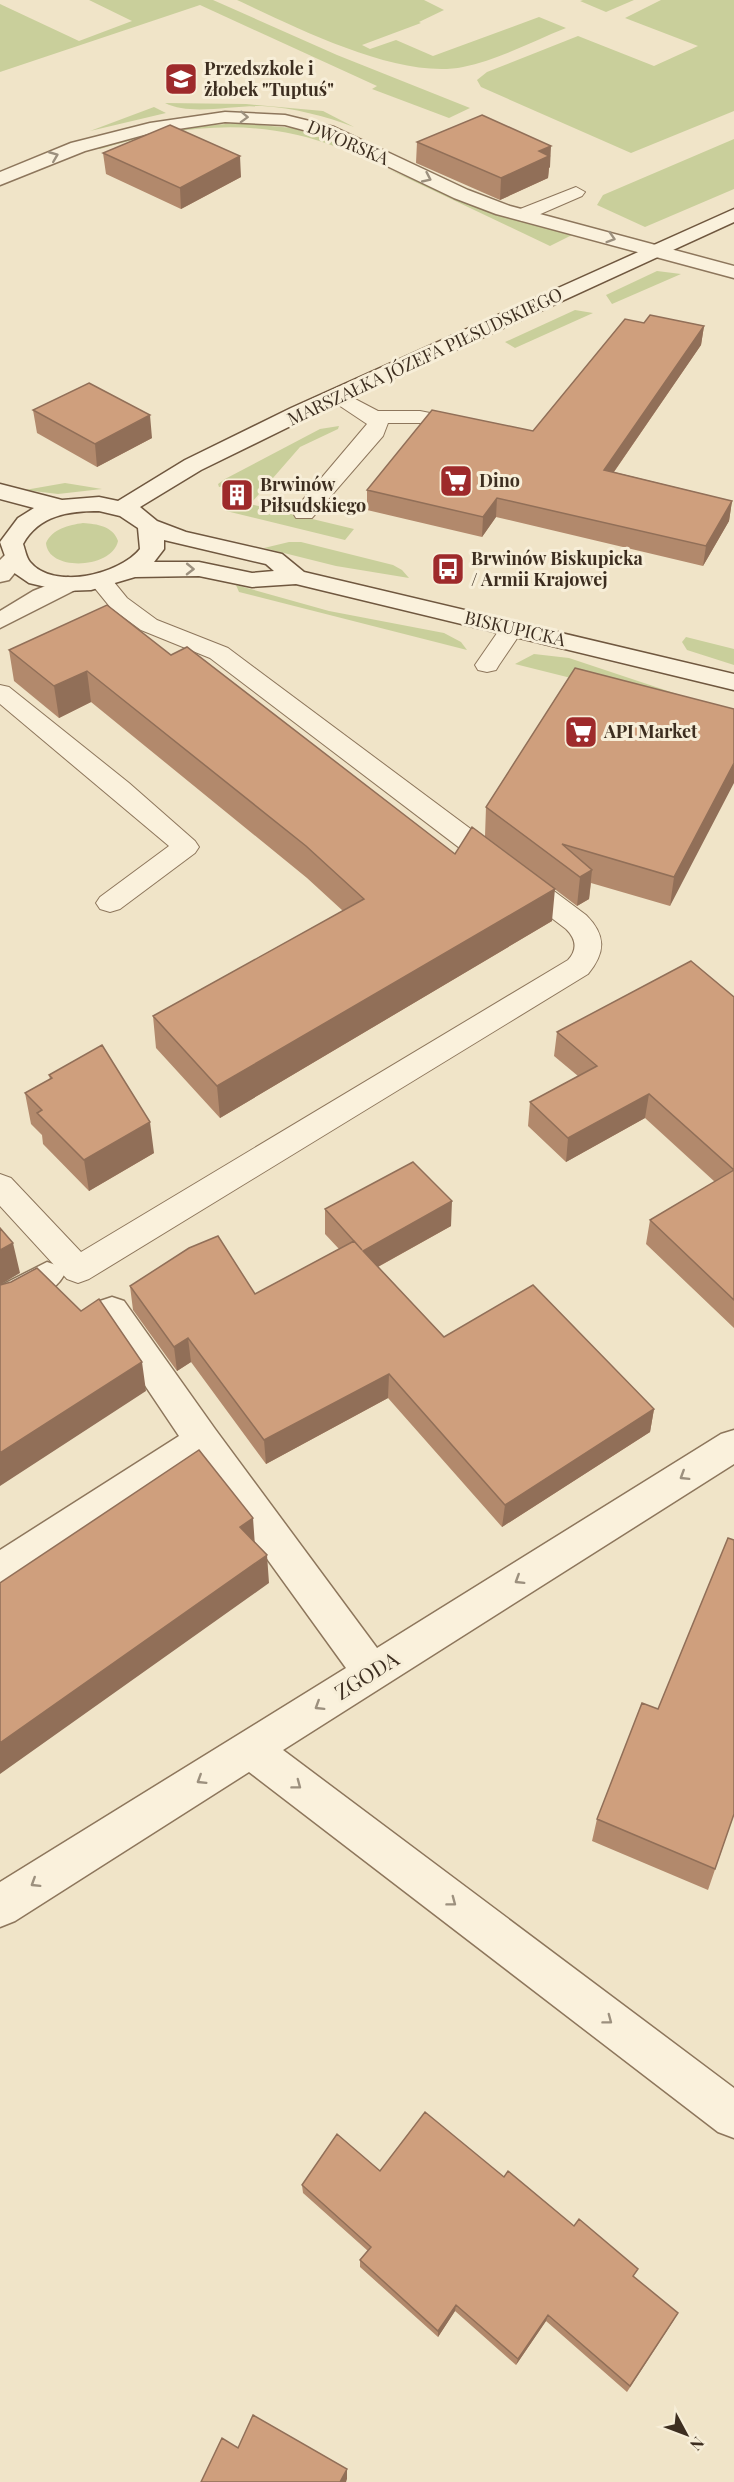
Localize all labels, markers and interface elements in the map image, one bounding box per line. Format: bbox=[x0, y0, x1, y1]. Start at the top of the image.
place label: Przedszkole i żłobek "Tuptuś" bbox=[204, 56, 334, 101]
school or university icon: Przedszkole i żłobek "Tuptuś" bbox=[163, 61, 199, 97]
one-way arrow bbox=[239, 111, 248, 123]
street label: DWORSKA bbox=[304, 114, 393, 170]
one-way arrow bbox=[48, 151, 59, 163]
one-way arrow bbox=[420, 170, 431, 182]
one-way arrow bbox=[605, 231, 616, 244]
street label: MARSZAŁKA JÓZEFA PIŁSUDSKIEGO bbox=[283, 282, 566, 431]
supermarket icon: Dino bbox=[438, 463, 474, 499]
place label: Dino bbox=[479, 468, 520, 492]
place label: Brwinów Piłsudskiego bbox=[260, 472, 366, 517]
building icon: Brwinów Piłsudskiego bbox=[219, 477, 255, 513]
place label: Brwinów Biskupicka / Armii Krajowej bbox=[471, 546, 643, 591]
bus stop icon: Brwinów Biskupicka / Armii Krajowej bbox=[430, 551, 466, 587]
one-way arrow bbox=[185, 562, 194, 575]
street label: BISKUPICKA bbox=[462, 605, 569, 651]
supermarket icon: API Market bbox=[563, 714, 599, 750]
place label: API Market bbox=[603, 719, 698, 743]
one-way arrow bbox=[680, 1469, 691, 1480]
one-way arrow bbox=[515, 1573, 526, 1584]
street label: ZGODA bbox=[329, 1643, 404, 1705]
one-way arrow bbox=[315, 1699, 325, 1711]
one-way arrow bbox=[197, 1773, 208, 1784]
one-way arrow bbox=[290, 1777, 301, 1788]
one-way arrow bbox=[31, 1876, 42, 1887]
one-way arrow bbox=[446, 1895, 457, 1906]
one-way arrow bbox=[601, 2013, 612, 2024]
north arrow bbox=[656, 2404, 716, 2464]
text: N bbox=[686, 2433, 709, 2456]

